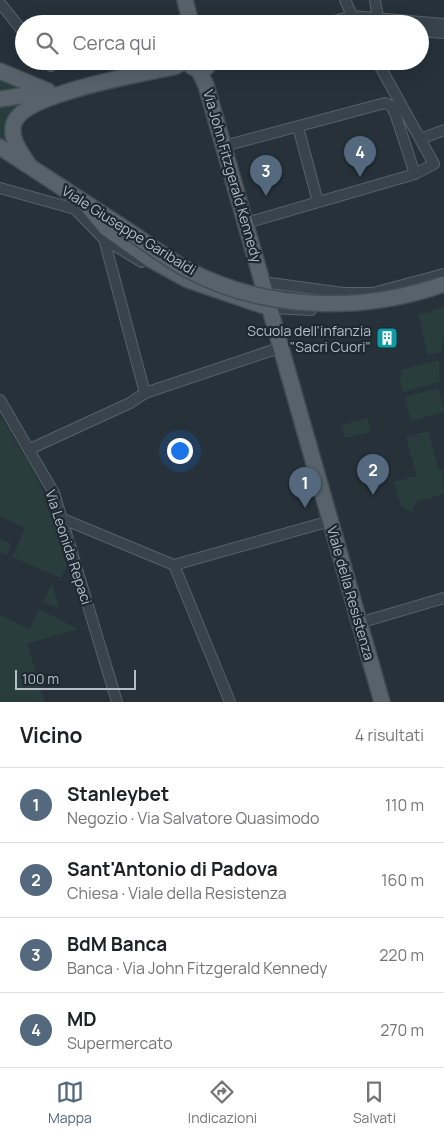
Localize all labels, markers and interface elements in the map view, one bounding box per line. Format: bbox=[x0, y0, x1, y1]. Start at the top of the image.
search box bbox=[15, 15, 429, 70]
icon: search bbox=[33, 29, 61, 57]
text: Cerca qui bbox=[73, 30, 156, 56]
street label: Via John Fitzgerald Kennedy bbox=[199, 87, 267, 265]
pin: 4 bbox=[344, 136, 376, 177]
pin: 3 bbox=[250, 155, 282, 196]
street label: Viale Giuseppe Garibaldi bbox=[58, 181, 200, 279]
place label: Scuola dell'infanzia "Sacri Cuori" bbox=[247, 321, 371, 356]
building icon: Scuola dell'infanzia "Sacri Cuori" bbox=[375, 326, 399, 350]
your location bbox=[167, 438, 193, 464]
pin: 2 bbox=[357, 454, 389, 495]
pin: 1 bbox=[289, 467, 321, 508]
street label: Via Leonida Repaci bbox=[41, 487, 97, 607]
street label: Viale della Resistenza bbox=[323, 524, 379, 662]
scale bar bbox=[15, 667, 136, 690]
text: 100 m bbox=[22, 669, 59, 688]
text: Vicino bbox=[20, 721, 83, 749]
text: 4 risultati bbox=[355, 724, 424, 746]
text: Stanleybet bbox=[67, 781, 169, 807]
text: 1 bbox=[32, 794, 40, 816]
text: 110 m bbox=[385, 794, 424, 816]
text: Negozio · Via Salvatore Quasimodo bbox=[67, 807, 320, 829]
text: Sant'Antonio di Padova bbox=[67, 856, 278, 882]
text: 2 bbox=[31, 869, 41, 891]
text: 160 m bbox=[381, 869, 424, 891]
text: Chiesa · Viale della Resistenza bbox=[67, 882, 287, 904]
text: BdM Banca bbox=[67, 931, 167, 957]
text: 3 bbox=[31, 944, 41, 966]
text: 220 m bbox=[379, 944, 424, 966]
text: Banca · Via John Fitzgerald Kennedy bbox=[67, 957, 328, 979]
text: MD bbox=[67, 1006, 97, 1032]
text: 4 bbox=[31, 1019, 41, 1041]
text: 270 m bbox=[380, 1019, 424, 1041]
text: Supermercato bbox=[67, 1032, 173, 1054]
tab: Mappa bbox=[48, 1078, 92, 1127]
tab: Indicazioni bbox=[188, 1078, 257, 1127]
tab: Salvati bbox=[353, 1078, 396, 1127]

